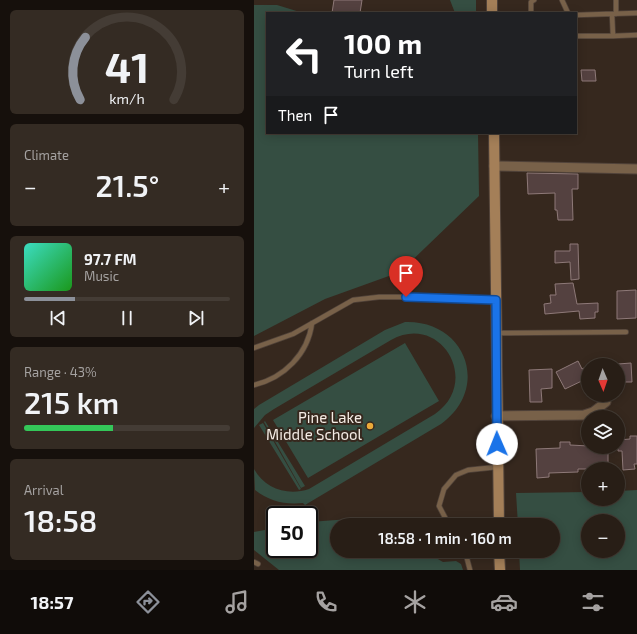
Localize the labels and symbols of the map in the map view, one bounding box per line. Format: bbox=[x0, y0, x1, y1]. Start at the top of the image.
pin bbox=[389, 256, 423, 297]
north arrow bbox=[581, 358, 625, 402]
place label: Pine Lake Middle School bbox=[266, 408, 363, 443]
marker: Pine Lake Middle School bbox=[365, 421, 375, 431]
position arrow bbox=[476, 423, 518, 465]
speed limit sign: 50 bbox=[266, 506, 318, 558]

